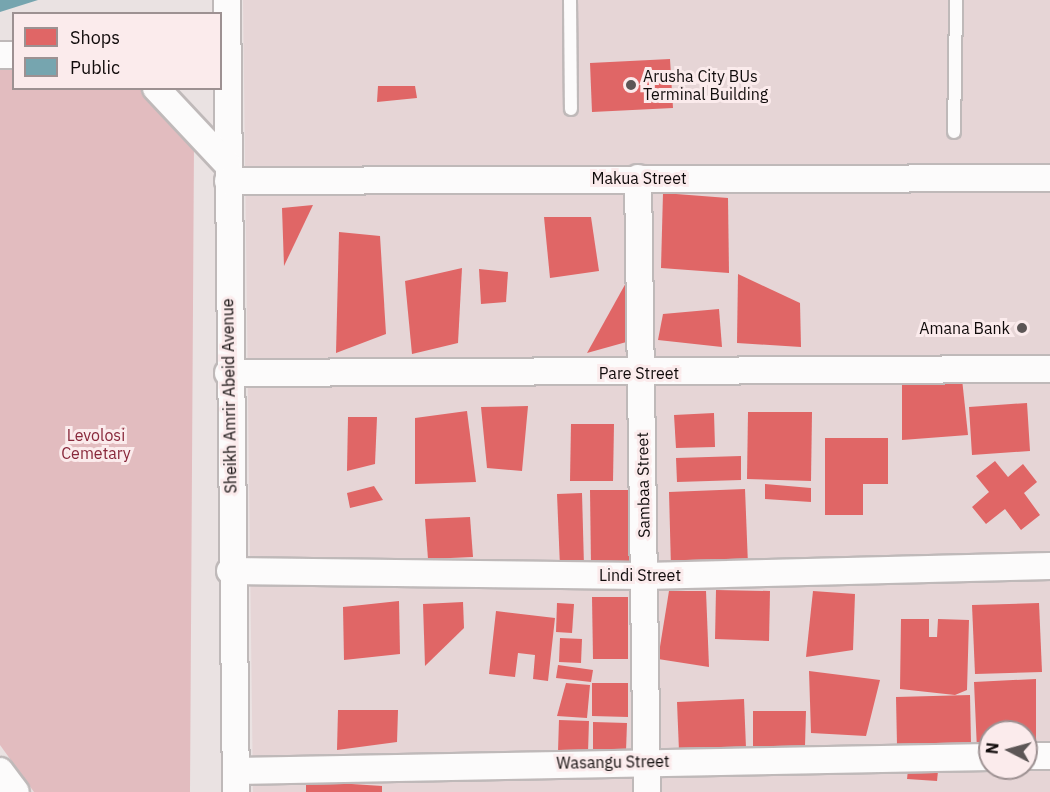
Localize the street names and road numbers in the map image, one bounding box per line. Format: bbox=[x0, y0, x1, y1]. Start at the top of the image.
street label: Makua Street bbox=[591, 168, 687, 188]
street label: Sheikh Amrir Abeid Avenue bbox=[218, 298, 240, 494]
street label: Pare Street bbox=[599, 363, 679, 383]
street label: Sambaa Street bbox=[632, 432, 654, 538]
street label: Lindi Street bbox=[599, 565, 681, 585]
street label: Wasangu Street bbox=[556, 751, 670, 773]

